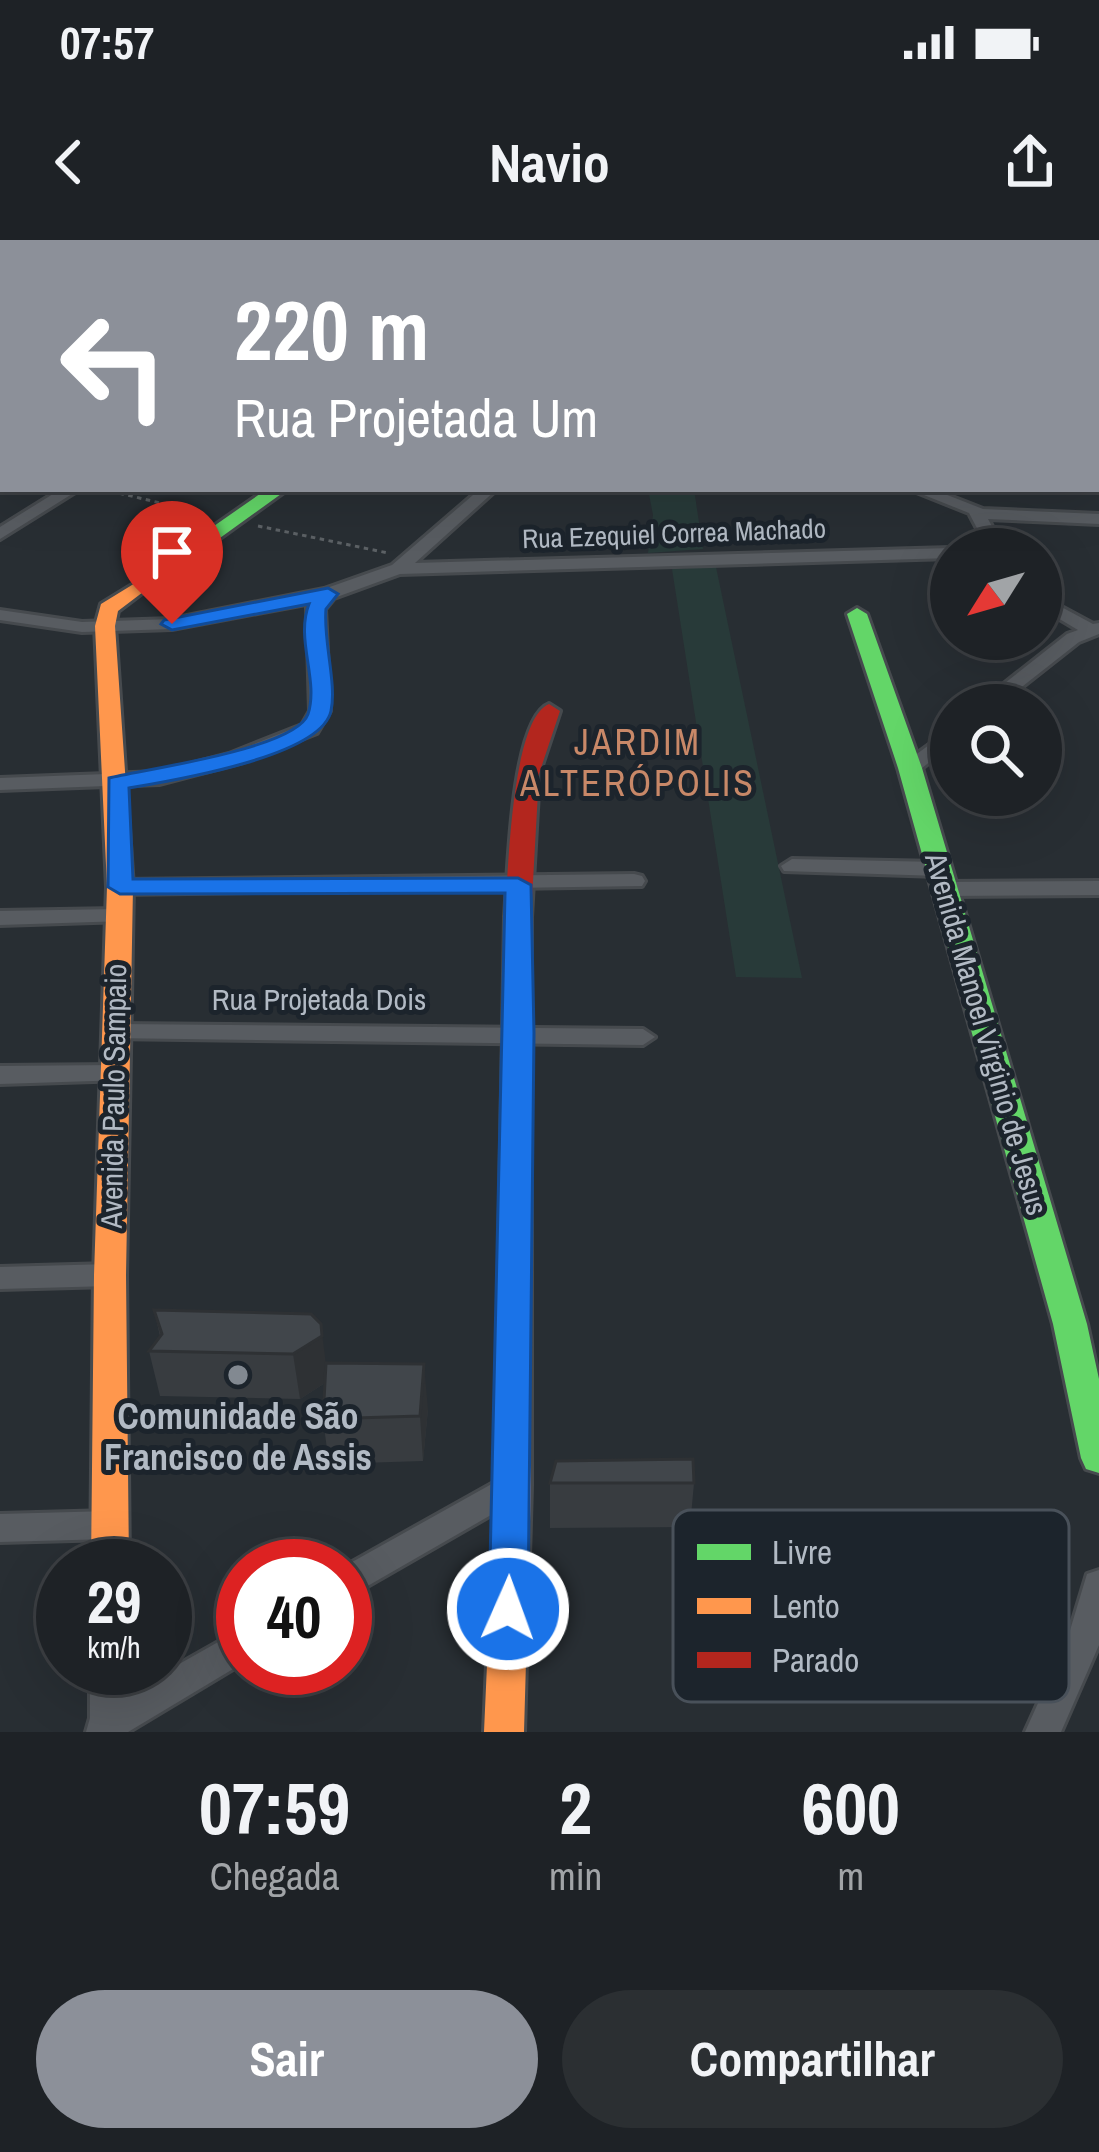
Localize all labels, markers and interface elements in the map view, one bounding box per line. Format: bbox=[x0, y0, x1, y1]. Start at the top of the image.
text: 07:57 bbox=[60, 12, 154, 73]
text: Navio bbox=[489, 126, 610, 199]
icon: back bbox=[36, 129, 102, 195]
icon: share bbox=[997, 129, 1063, 195]
text: 220 m bbox=[234, 273, 429, 386]
icon: left bbox=[36, 288, 192, 444]
text: Rua Projetada Um bbox=[234, 381, 598, 454]
pin bbox=[121, 501, 223, 624]
street label: Rua Ezequiel Correa Machado bbox=[521, 510, 826, 556]
icon: arrive bbox=[139, 519, 205, 585]
north arrow bbox=[930, 528, 1062, 660]
map controls bbox=[930, 528, 1062, 816]
button: search bbox=[930, 684, 1062, 816]
district label: JARDIM ALTERÓPOLIS bbox=[519, 718, 756, 807]
street label: Avenida Manoel Virginio de Jesus bbox=[916, 847, 1058, 1220]
street label: Avenida Paulo Sampaio bbox=[91, 963, 135, 1230]
street label: Rua Projetada Dois bbox=[212, 979, 426, 1019]
marker: Comunidade São Francisco de Assis bbox=[225, 1362, 251, 1388]
place label: Comunidade São Francisco de Assis bbox=[104, 1392, 372, 1481]
legend bbox=[673, 1510, 1069, 1702]
text: Livre bbox=[772, 1530, 832, 1574]
speed limit sign: 40 bbox=[216, 1539, 372, 1695]
position arrow bbox=[445, 1546, 571, 1672]
text: 29 bbox=[87, 1561, 141, 1642]
text: Lento bbox=[772, 1584, 840, 1628]
text: km/h bbox=[87, 1627, 141, 1667]
text: Parado bbox=[772, 1638, 859, 1682]
text: 07:59 bbox=[199, 1759, 350, 1856]
text: 2 bbox=[559, 1759, 592, 1856]
text: 600 bbox=[801, 1759, 900, 1856]
text: Chegada bbox=[210, 1850, 339, 1902]
text: min bbox=[549, 1850, 602, 1902]
text: m bbox=[837, 1850, 864, 1902]
button: Sair bbox=[36, 1990, 538, 2128]
button: Compartilhar bbox=[562, 1990, 1063, 2128]

